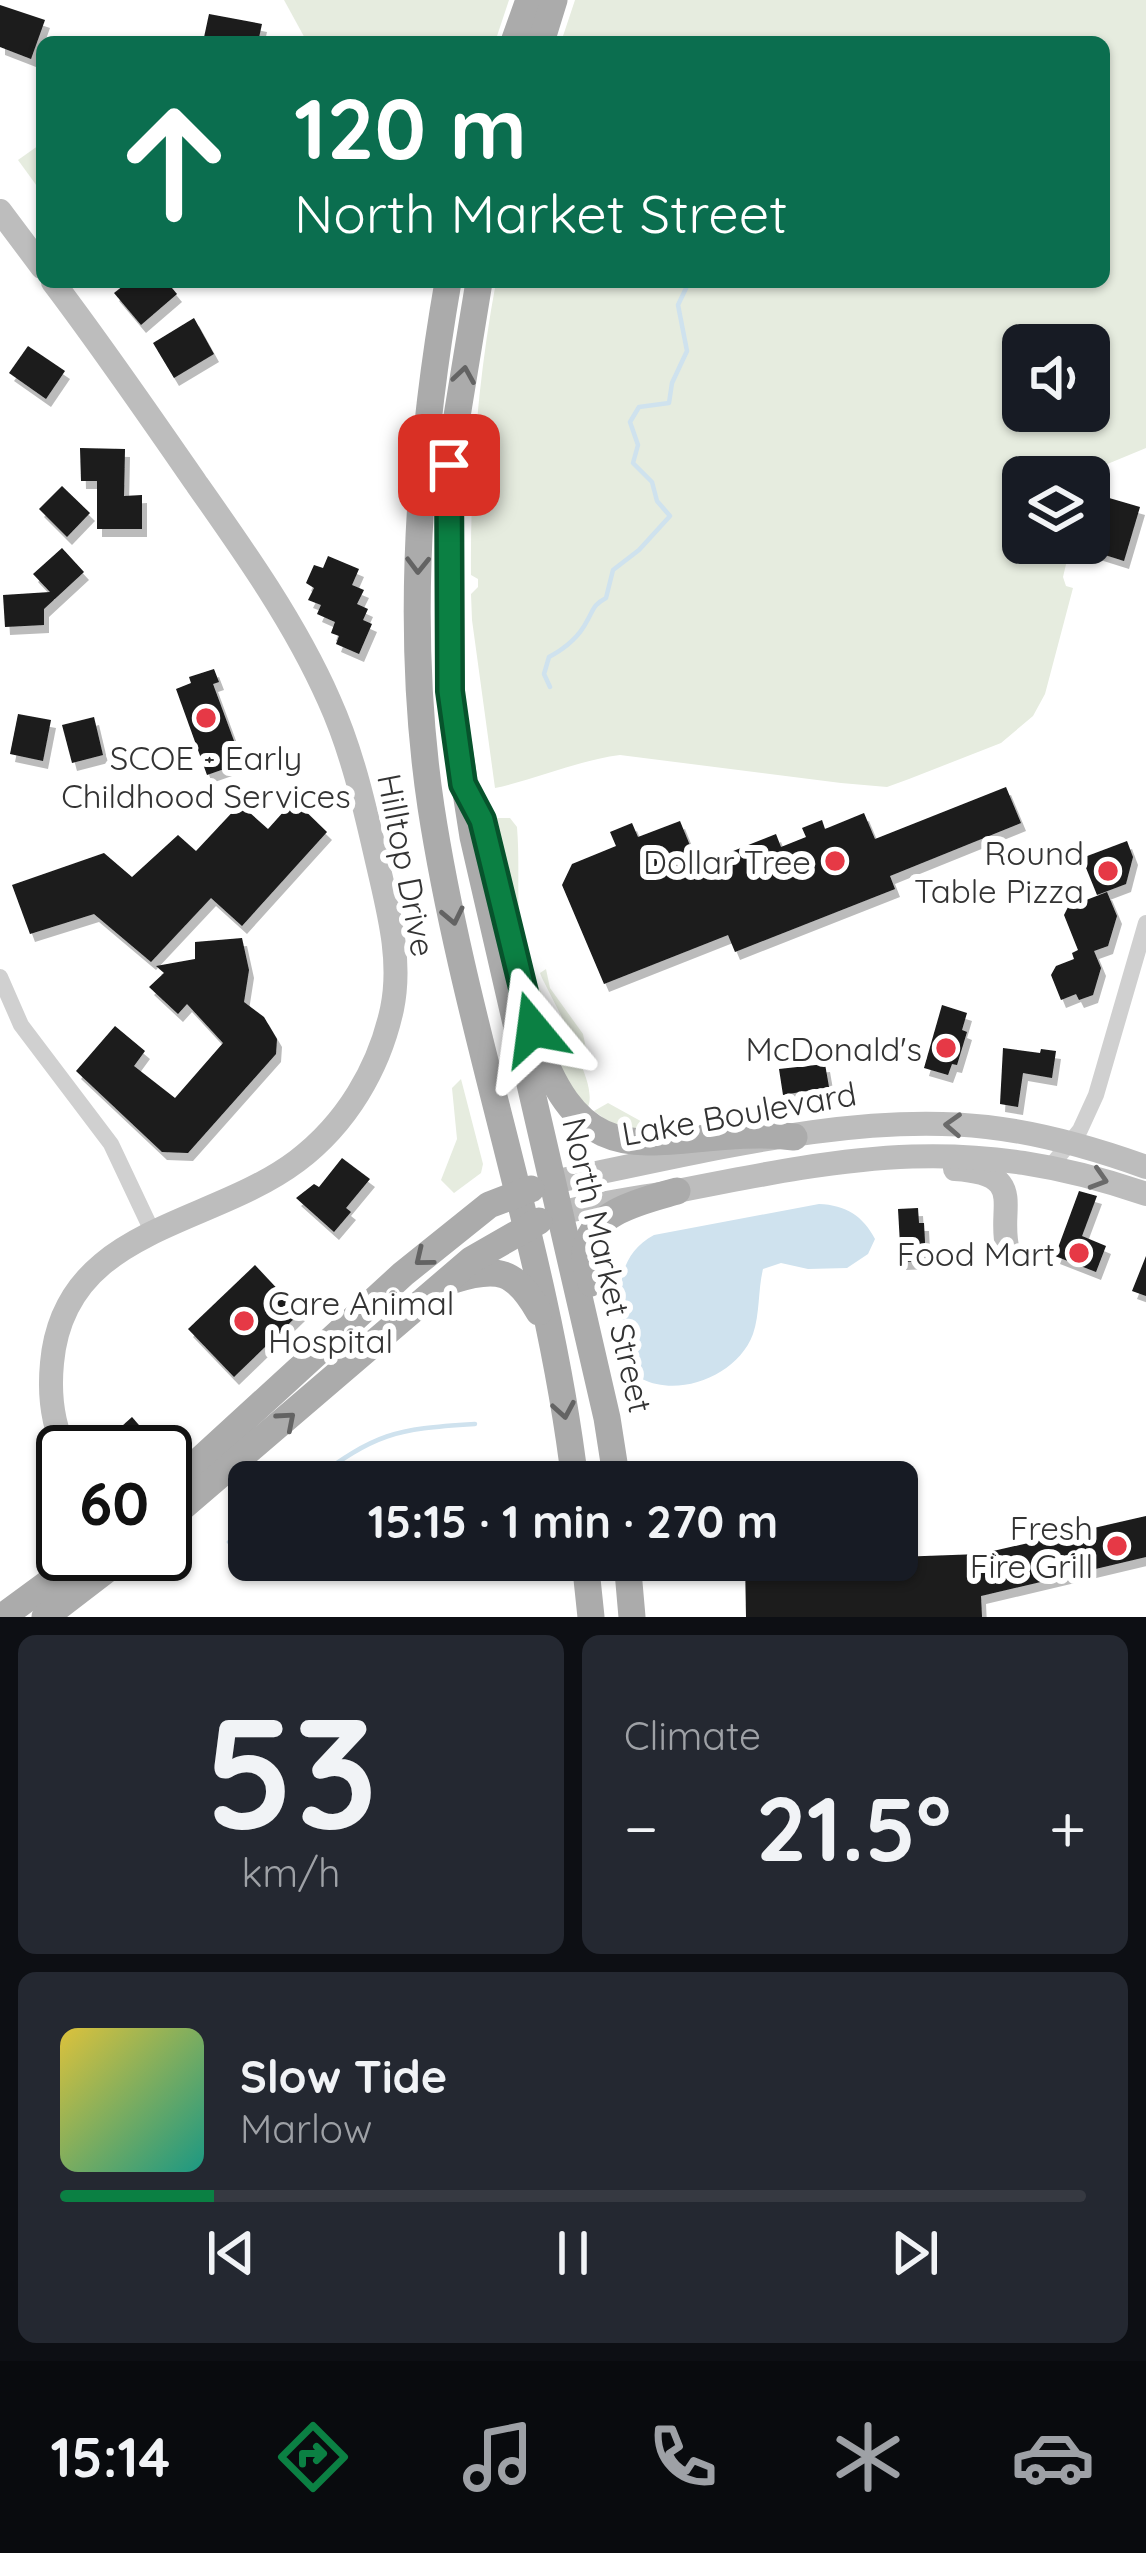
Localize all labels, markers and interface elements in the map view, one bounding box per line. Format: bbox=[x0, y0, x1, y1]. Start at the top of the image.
text: 120 m bbox=[294, 75, 527, 180]
icon: ahead bbox=[96, 84, 252, 240]
text: North Market Street bbox=[294, 179, 787, 247]
map controls bbox=[1002, 324, 1110, 564]
button: sound bbox=[1002, 324, 1110, 432]
one-way arrow bbox=[450, 365, 476, 385]
pin bbox=[398, 414, 500, 516]
icon: arrive bbox=[416, 432, 482, 498]
button: layers bbox=[1002, 456, 1110, 564]
one-way arrow bbox=[406, 556, 432, 575]
marker: SCOE - Early Childhood Services bbox=[193, 705, 219, 731]
place label: SCOE - Early Childhood Services bbox=[61, 737, 351, 816]
street label: Hilltop Drive bbox=[369, 770, 445, 960]
place label: Round Table Pizza bbox=[914, 832, 1084, 911]
place label: Dollar Tree bbox=[643, 841, 811, 882]
marker: Dollar Tree bbox=[822, 848, 848, 874]
marker: Round Table Pizza bbox=[1095, 858, 1121, 884]
one-way arrow bbox=[439, 906, 464, 926]
position arrow bbox=[470, 966, 596, 1092]
place label: McDonald's bbox=[746, 1028, 922, 1069]
marker: McDonald's bbox=[933, 1035, 959, 1061]
street label: Lake Boulevard bbox=[619, 1072, 859, 1154]
one-way arrow bbox=[944, 1112, 962, 1138]
street label: North Market Street bbox=[554, 1113, 662, 1417]
one-way arrow bbox=[1088, 1165, 1109, 1190]
place label: Food Mart bbox=[897, 1233, 1055, 1274]
marker: Food Mart bbox=[1066, 1240, 1092, 1266]
one-way arrow bbox=[414, 1244, 436, 1265]
place label: Care Animal Hospital bbox=[268, 1282, 454, 1361]
marker: Care Animal Hospital bbox=[231, 1308, 257, 1334]
one-way arrow bbox=[550, 1399, 576, 1419]
one-way arrow bbox=[273, 1412, 295, 1434]
speed limit sign: 60 bbox=[36, 1425, 192, 1581]
text: 15:15 · 1 min · 270 m bbox=[368, 1493, 778, 1549]
place label: Fresh Fire Grill bbox=[970, 1507, 1093, 1586]
marker: Fresh Fire Grill bbox=[1104, 1533, 1130, 1559]
text: 53 bbox=[204, 1672, 378, 1867]
text: Climate bbox=[624, 1711, 761, 1760]
text: 21.5° bbox=[756, 1771, 951, 1884]
text: − bbox=[624, 1786, 658, 1869]
text: + bbox=[1049, 1786, 1086, 1869]
text: km/h bbox=[242, 1848, 340, 1897]
text: Slow Tide bbox=[240, 2048, 447, 2104]
text: Marlow bbox=[240, 2104, 372, 2153]
icon: previous bbox=[198, 2220, 264, 2286]
icon: pause bbox=[540, 2220, 606, 2286]
icon: next bbox=[882, 2220, 948, 2286]
icon: directions bbox=[271, 2415, 355, 2499]
icon: music bbox=[456, 2415, 540, 2499]
icon: phone bbox=[641, 2415, 725, 2499]
icon: climate bbox=[826, 2415, 910, 2499]
icon: car bbox=[1011, 2415, 1095, 2499]
text: 15:14 bbox=[51, 2423, 170, 2491]

